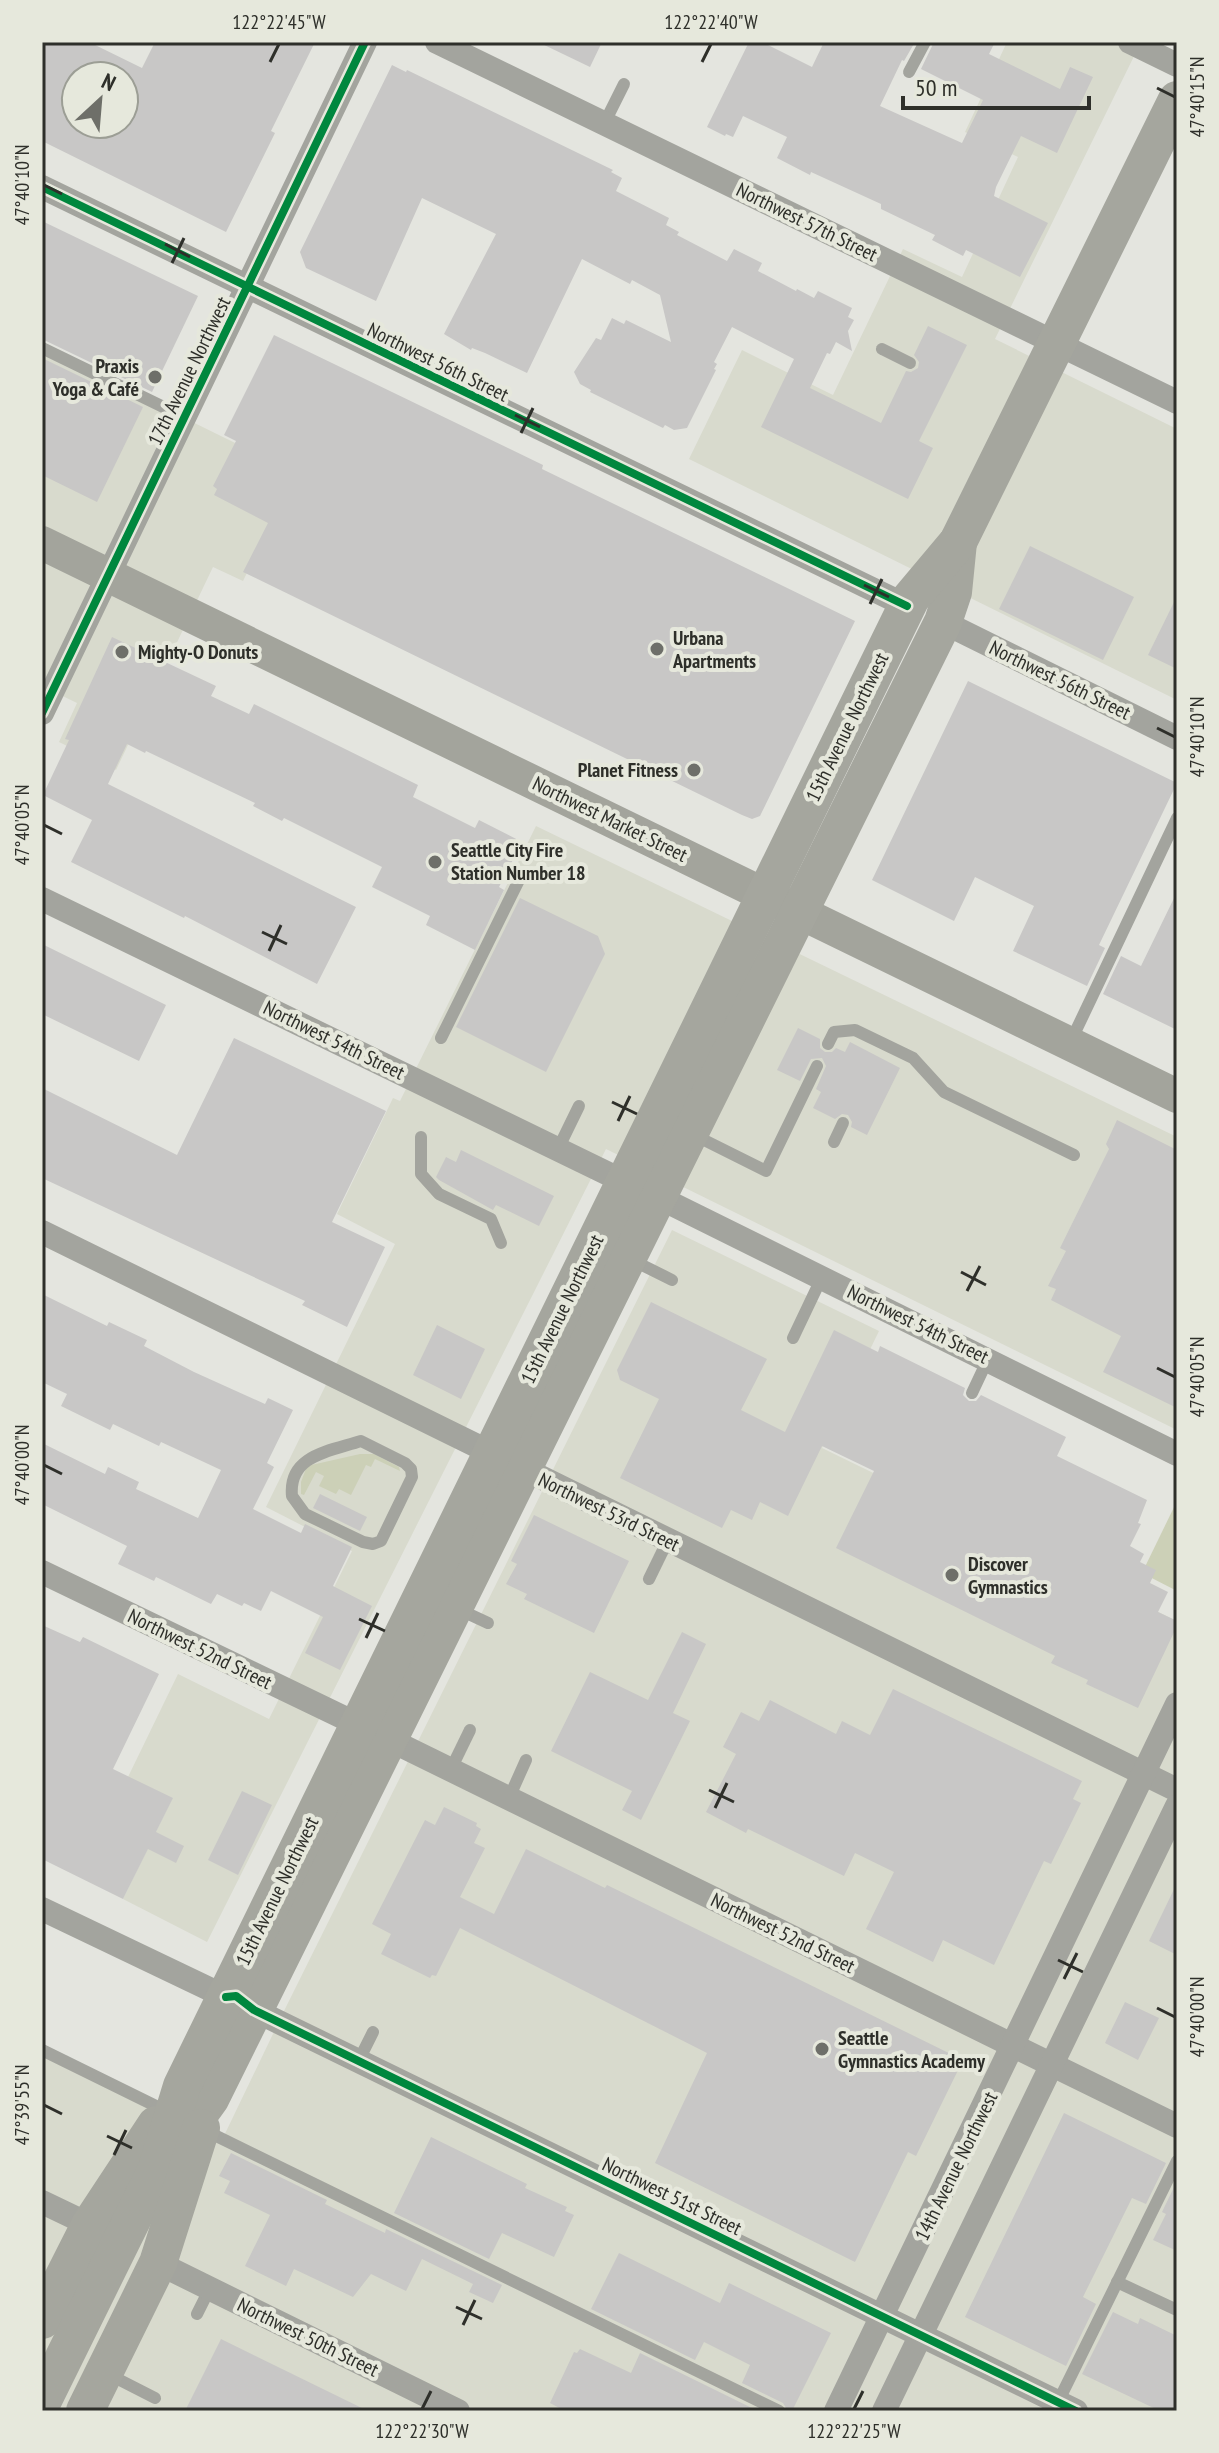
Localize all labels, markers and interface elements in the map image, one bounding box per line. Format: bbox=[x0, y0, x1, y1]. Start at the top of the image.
text: 122°22'45"W bbox=[232, 9, 326, 35]
text: 122°22'40"W bbox=[664, 9, 758, 35]
text: 47°40'15"N bbox=[1184, 57, 1210, 137]
north arrow bbox=[60, 60, 140, 140]
scale bar bbox=[903, 60, 1089, 110]
text: N bbox=[97, 67, 120, 97]
text: 50 m bbox=[915, 72, 957, 103]
text: 47°40'10"N bbox=[9, 145, 35, 225]
street label: Northwest 57th Street bbox=[732, 177, 882, 268]
street label: 17th Avenue Northwest bbox=[142, 292, 237, 450]
street label: Northwest 56th Street bbox=[363, 317, 513, 408]
place label: Praxis Yoga & Café bbox=[51, 353, 139, 402]
marker: Praxis Yoga & Café bbox=[146, 368, 164, 386]
place label: Urbana Apartments bbox=[672, 625, 756, 674]
street label: Northwest 56th Street bbox=[985, 635, 1135, 726]
place label: Mighty-O Donuts bbox=[138, 639, 258, 665]
marker: Urbana Apartments bbox=[648, 640, 666, 658]
marker: Mighty-O Donuts bbox=[113, 643, 131, 661]
street label: 15th Avenue Northwest bbox=[800, 648, 895, 806]
text: 47°40'10"N bbox=[1184, 697, 1210, 777]
place label: Planet Fitness bbox=[578, 757, 678, 783]
marker: Planet Fitness bbox=[685, 761, 703, 779]
street label: Northwest Market Street bbox=[528, 770, 692, 868]
text: 47°40'05"N bbox=[9, 785, 35, 865]
place label: Seattle City Fire Station Number 18 bbox=[451, 837, 586, 886]
marker: Seattle City Fire Station Number 18 bbox=[426, 853, 444, 871]
street label: Northwest 54th Street bbox=[259, 995, 409, 1086]
street label: 15th Avenue Northwest bbox=[515, 1230, 610, 1388]
street label: Northwest 54th Street bbox=[843, 1279, 993, 1370]
text: 47°40'05"N bbox=[1184, 1337, 1210, 1417]
text: 47°40'00"N bbox=[9, 1425, 35, 1505]
street label: Northwest 53rd Street bbox=[534, 1467, 684, 1558]
place label: Discover Gymnastics bbox=[968, 1551, 1048, 1600]
marker: Discover Gymnastics bbox=[943, 1566, 961, 1584]
street label: Northwest 52nd Street bbox=[124, 1603, 277, 1695]
street label: 15th Avenue Northwest bbox=[230, 1812, 325, 1970]
street label: Northwest 52nd Street bbox=[707, 1887, 860, 1979]
text: 47°40'00"N bbox=[1184, 1977, 1210, 2057]
place label: Seattle Gymnastics Academy bbox=[838, 2025, 986, 2074]
marker: Seattle Gymnastics Academy bbox=[813, 2040, 831, 2058]
text: 47°39'55"N bbox=[9, 2065, 35, 2145]
street label: 14th Avenue Northwest bbox=[909, 2087, 1004, 2245]
street label: Northwest 51st Street bbox=[598, 2151, 746, 2241]
street label: Northwest 50th Street bbox=[233, 2292, 383, 2383]
text: 122°22'30"W bbox=[375, 2418, 469, 2444]
text: 122°22'25"W bbox=[807, 2418, 901, 2444]

